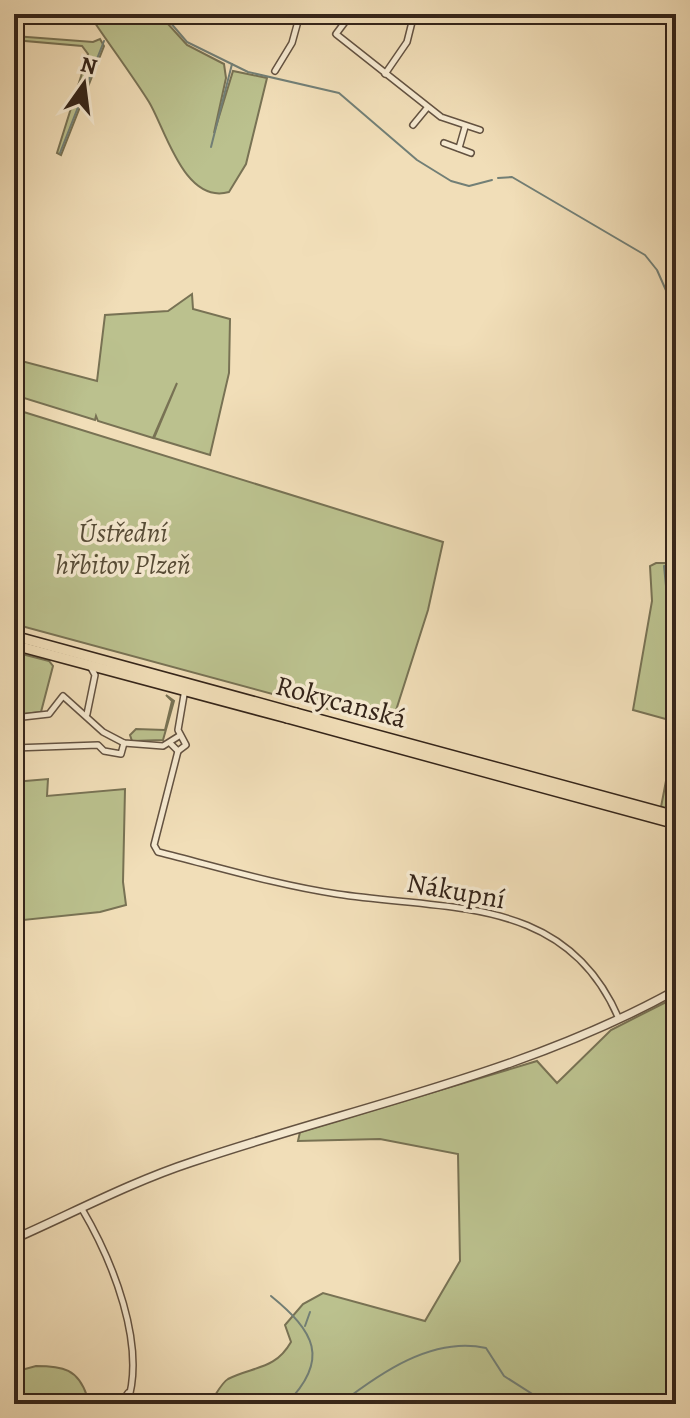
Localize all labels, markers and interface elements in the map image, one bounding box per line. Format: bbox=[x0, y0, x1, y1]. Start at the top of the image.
north arrow bbox=[44, 44, 124, 124]
text: N bbox=[77, 49, 100, 82]
park label: Ústřední hřbitov Plzeň bbox=[55, 514, 191, 584]
street label: Rokycanská bbox=[271, 666, 411, 738]
street label: Nákupní bbox=[404, 864, 508, 918]

